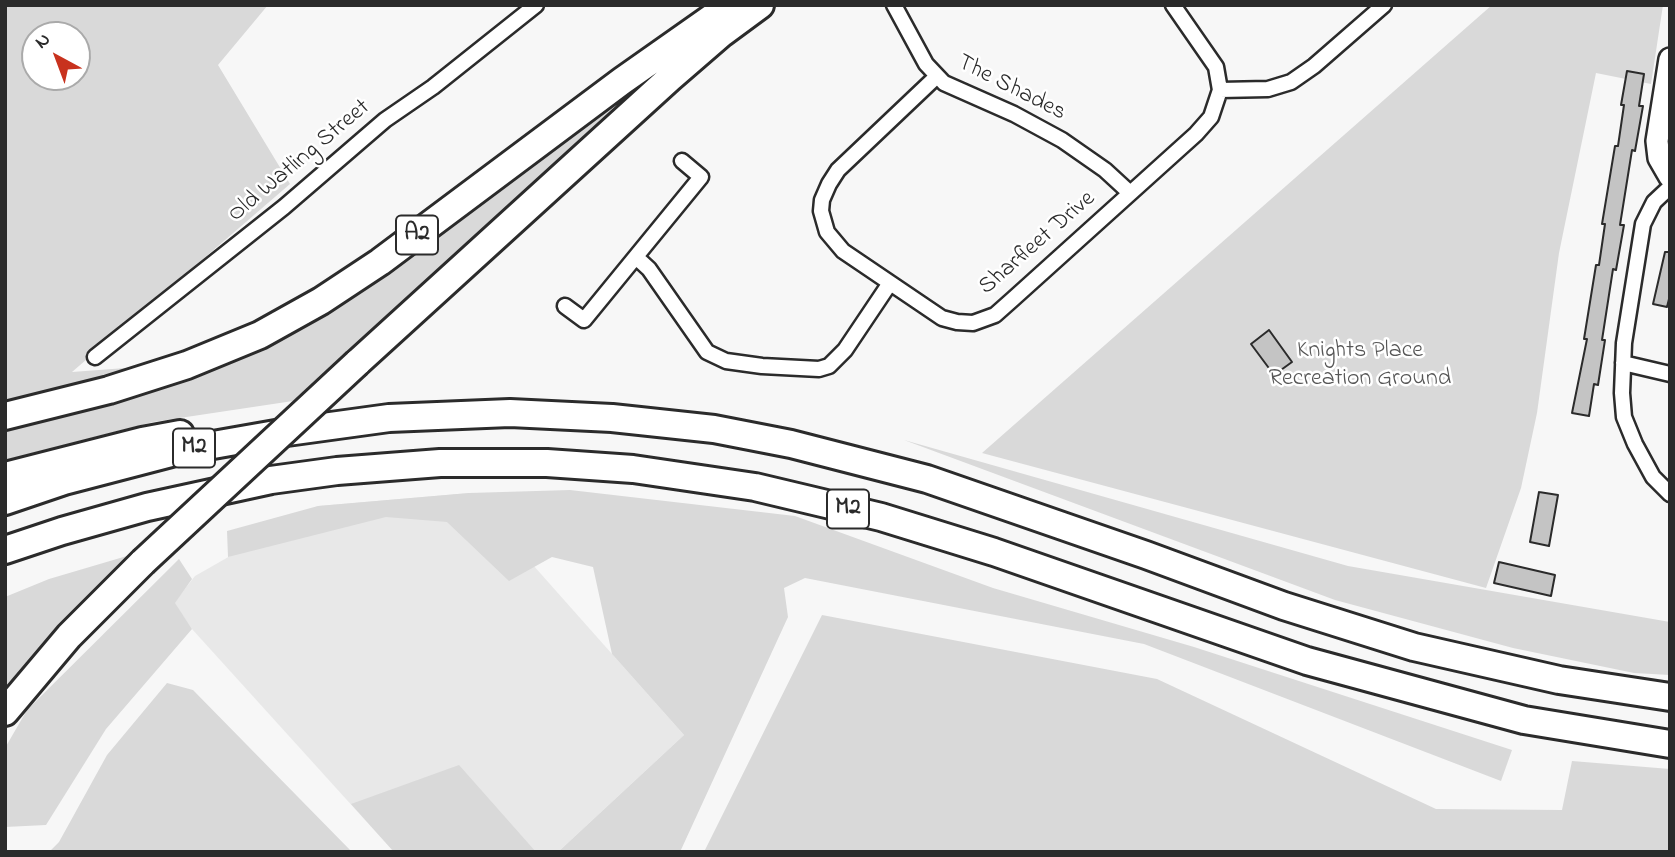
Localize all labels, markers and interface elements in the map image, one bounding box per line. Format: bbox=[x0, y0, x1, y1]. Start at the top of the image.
north arrow bbox=[21, 21, 91, 91]
text: N bbox=[30, 27, 57, 56]
street label: The Shades bbox=[952, 49, 1070, 129]
street label: Old Watling Street bbox=[223, 94, 377, 230]
street label: Sharfleet Drive bbox=[974, 186, 1102, 302]
road number: A2 bbox=[396, 216, 438, 254]
park label: Knights Place Recreation Ground bbox=[1269, 338, 1451, 394]
road number: M2 bbox=[173, 428, 215, 468]
road number: M2 bbox=[827, 489, 869, 528]

